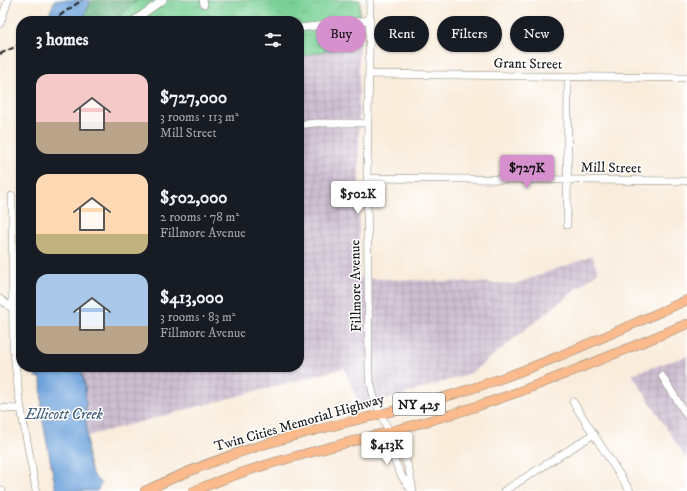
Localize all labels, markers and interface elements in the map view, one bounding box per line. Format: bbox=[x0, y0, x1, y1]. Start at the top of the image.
chip: Buy bbox=[316, 16, 366, 52]
chip: Rent bbox=[374, 16, 429, 52]
chip: Filters bbox=[437, 16, 502, 52]
chip: New bbox=[510, 16, 564, 52]
text: 3 homes bbox=[36, 29, 89, 51]
icon: filters bbox=[262, 29, 284, 51]
street label: Grant Street bbox=[493, 54, 563, 74]
text: $727,000 bbox=[160, 87, 227, 109]
icon: home bbox=[68, 90, 116, 138]
text: 3 rooms · 113 m² bbox=[160, 109, 239, 125]
text: Mill Street bbox=[160, 125, 217, 141]
pin: $727K bbox=[499, 155, 555, 189]
street label: Mill Street bbox=[580, 158, 642, 178]
text: $727K bbox=[509, 160, 545, 176]
pin: $502K bbox=[330, 181, 386, 215]
text: $502K bbox=[340, 186, 376, 202]
text: $502,000 bbox=[160, 187, 227, 209]
icon: home bbox=[68, 190, 116, 238]
text: 2 rooms · 78 m² bbox=[160, 209, 239, 225]
text: Fillmore Avenue bbox=[160, 225, 246, 241]
street label: Fillmore Avenue bbox=[346, 240, 366, 332]
text: $413,000 bbox=[160, 287, 224, 309]
icon: home bbox=[68, 290, 116, 338]
text: 3 rooms · 83 m² bbox=[160, 309, 236, 325]
text: Fillmore Avenue bbox=[160, 325, 246, 341]
street label: Twin Cities Memorial Highway bbox=[212, 390, 387, 456]
road number: NY 425 bbox=[393, 393, 445, 415]
water label: Ellicott Creek bbox=[24, 405, 104, 424]
pin: $413K bbox=[359, 432, 415, 466]
text: $413K bbox=[370, 437, 404, 453]

